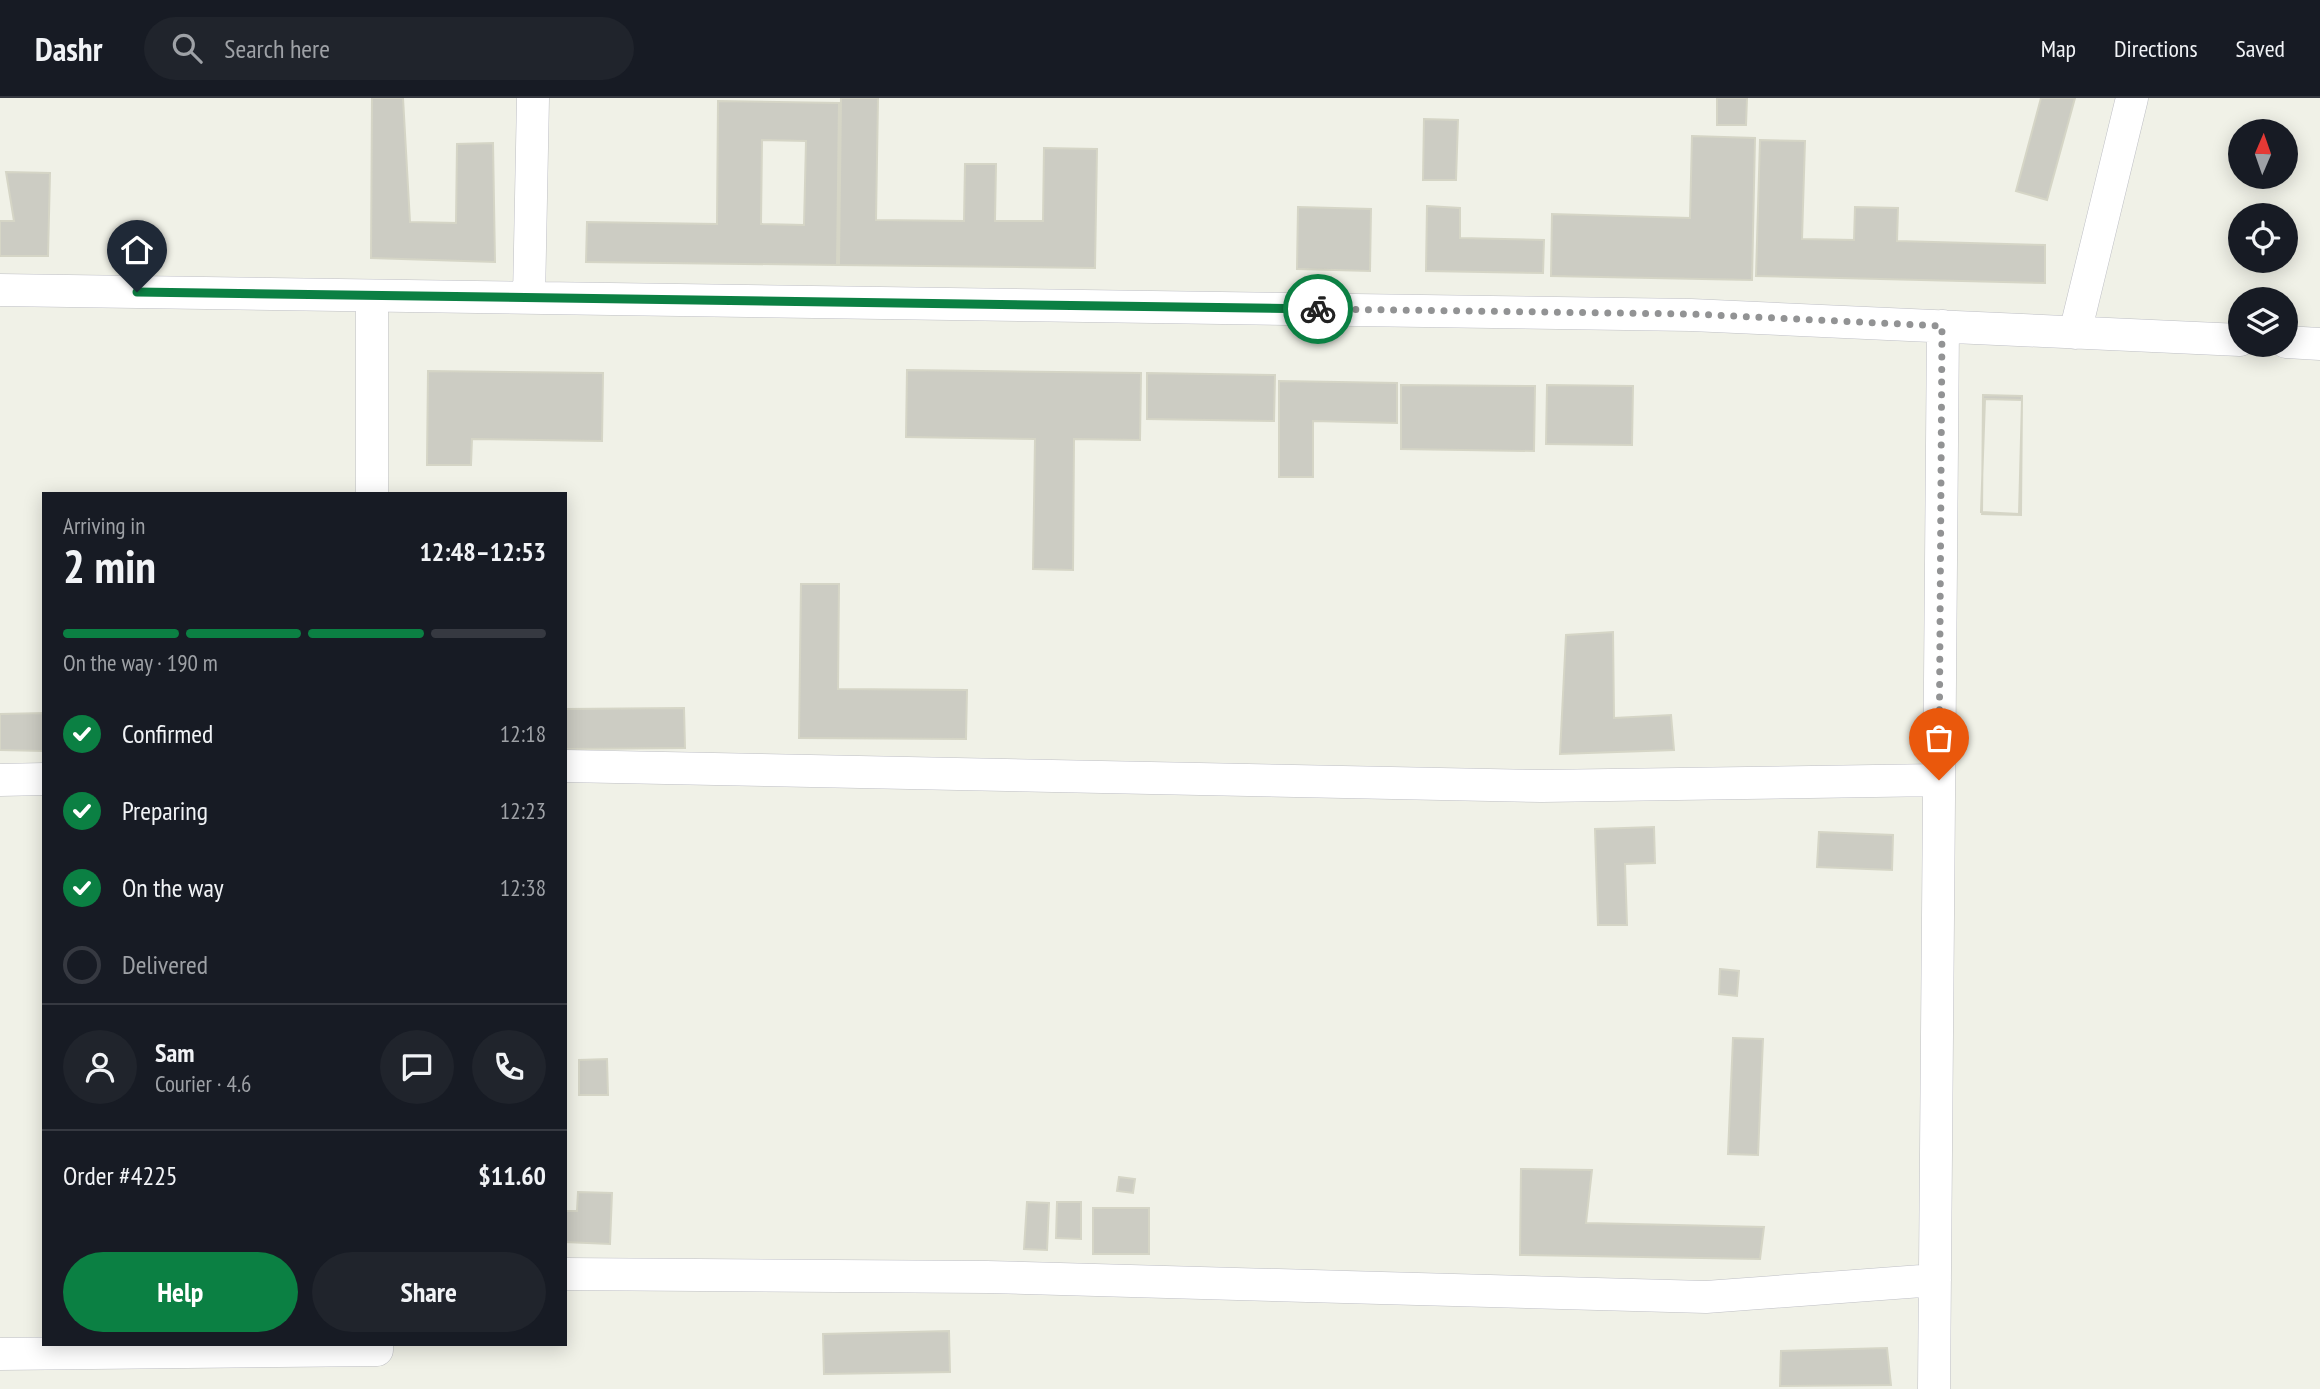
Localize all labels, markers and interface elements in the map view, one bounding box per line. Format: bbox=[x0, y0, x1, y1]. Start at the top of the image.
search box bbox=[144, 17, 634, 80]
text: Dashr bbox=[35, 27, 102, 70]
icon: search bbox=[168, 29, 206, 67]
text: Search here bbox=[224, 32, 330, 65]
text: Map bbox=[2041, 33, 2076, 64]
text: Directions bbox=[2114, 33, 2198, 64]
text: Saved bbox=[2236, 33, 2285, 64]
north arrow bbox=[2228, 119, 2298, 189]
map controls bbox=[2228, 119, 2298, 357]
button: locate bbox=[2228, 203, 2298, 273]
pin bbox=[107, 220, 167, 292]
icon: home bbox=[118, 231, 156, 269]
courier bbox=[1283, 274, 1353, 344]
button: layers bbox=[2228, 287, 2298, 357]
icon: bike bbox=[1299, 290, 1337, 328]
text: Arriving in bbox=[63, 511, 145, 540]
text: 12:48–12:53 bbox=[419, 535, 546, 568]
text: 2 min bbox=[63, 536, 156, 596]
text: On the way · 190 m bbox=[63, 648, 218, 677]
pin bbox=[1909, 708, 1969, 780]
icon: check bbox=[63, 715, 101, 753]
text: Confirmed bbox=[122, 717, 213, 750]
text: 12:18 bbox=[500, 719, 546, 748]
icon: bag bbox=[1920, 719, 1958, 757]
icon: check bbox=[63, 792, 101, 830]
text: Preparing bbox=[122, 794, 208, 827]
text: 12:23 bbox=[500, 796, 546, 825]
icon: check bbox=[63, 869, 101, 907]
text: On the way bbox=[122, 871, 224, 904]
text: 12:38 bbox=[500, 873, 546, 902]
text: Delivered bbox=[122, 948, 208, 981]
button: person bbox=[63, 1030, 137, 1104]
button: chat bbox=[380, 1030, 454, 1104]
button: phone bbox=[472, 1030, 546, 1104]
text: Sam bbox=[155, 1036, 194, 1069]
text: Courier · 4.6 bbox=[155, 1069, 251, 1098]
text: Order #4225 bbox=[63, 1159, 178, 1192]
text: $11.60 bbox=[478, 1159, 546, 1192]
button: Help bbox=[63, 1252, 298, 1332]
button: Share bbox=[312, 1252, 546, 1332]

